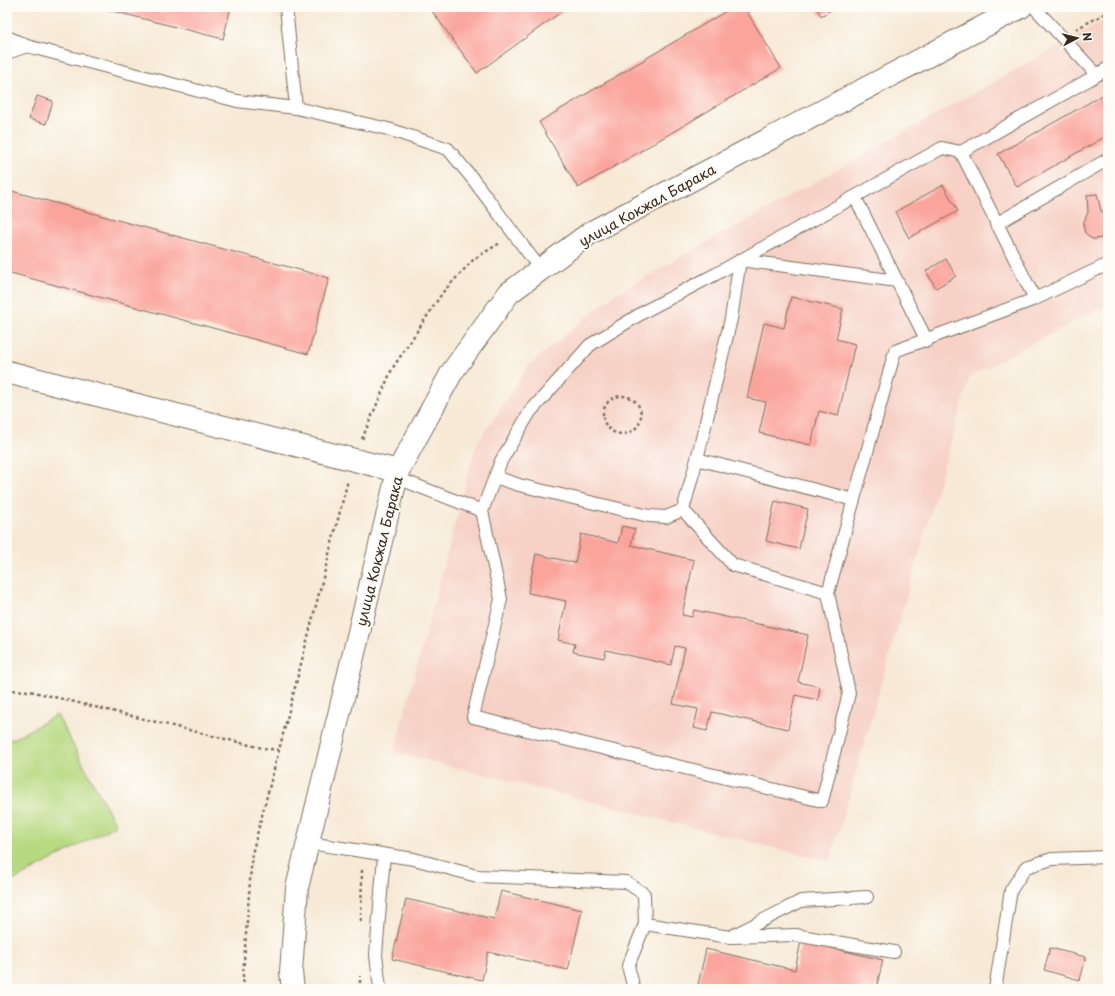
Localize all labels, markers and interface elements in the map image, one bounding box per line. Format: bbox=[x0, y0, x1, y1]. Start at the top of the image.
north arrow bbox=[1057, 18, 1097, 58]
text: N bbox=[1078, 31, 1096, 42]
street label: улица Кокжал Барака bbox=[575, 158, 719, 251]
street label: улица Кокжал Барака bbox=[350, 474, 408, 628]

